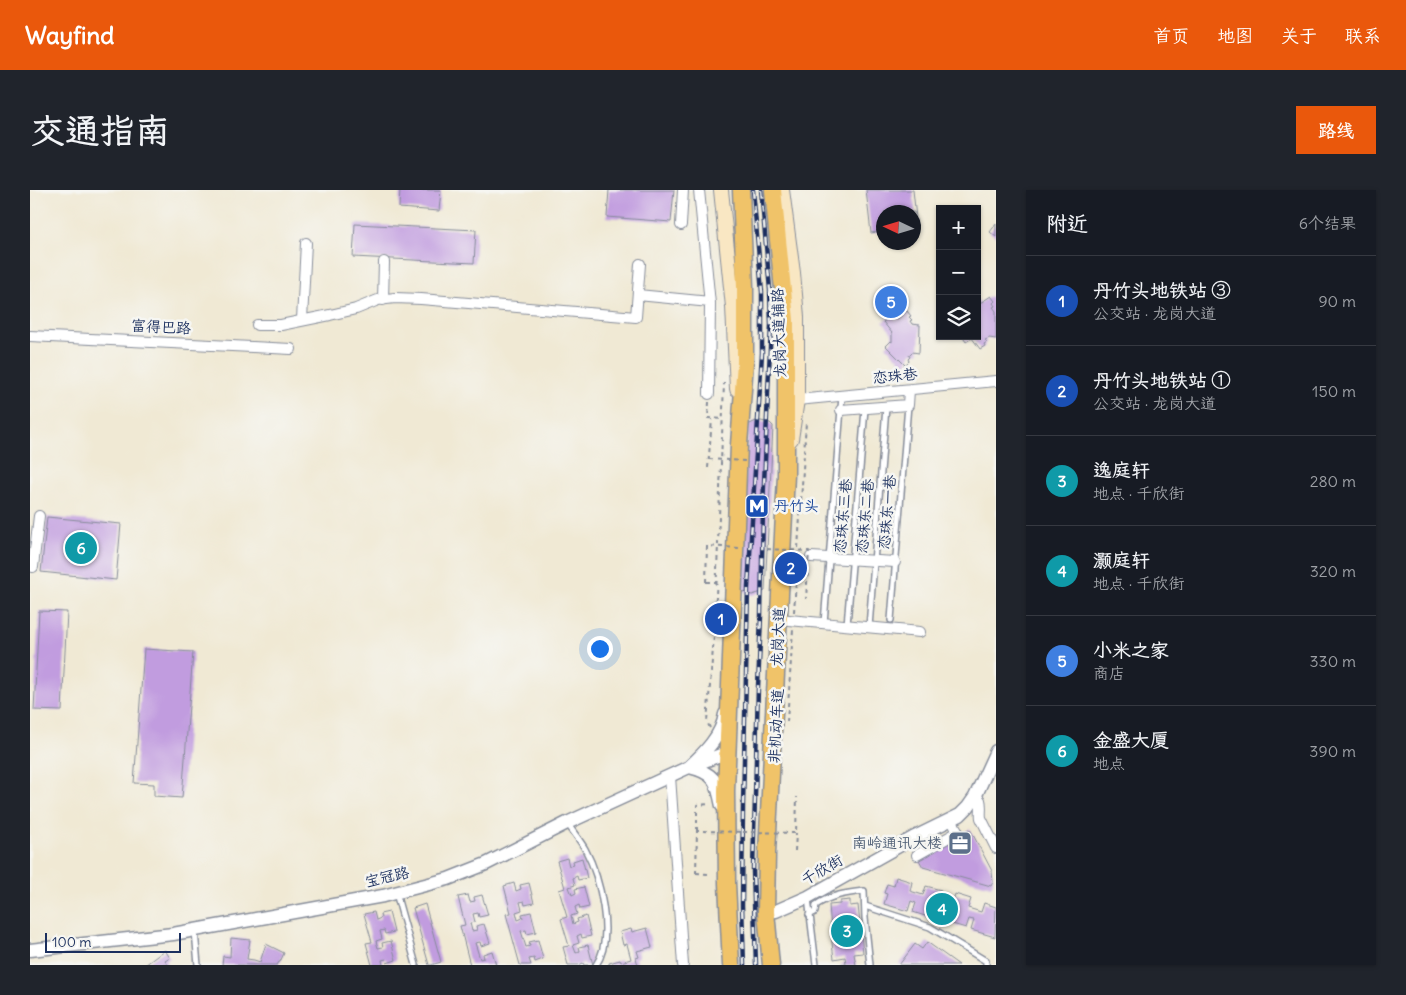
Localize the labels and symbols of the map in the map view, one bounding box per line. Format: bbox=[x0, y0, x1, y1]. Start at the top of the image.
north arrow bbox=[876, 205, 921, 250]
pin: 5 bbox=[875, 283, 907, 321]
street label: 龙岗大道辅路 bbox=[767, 288, 790, 378]
street label: 富得巴路 bbox=[131, 315, 191, 338]
street label: 恋珠巷 bbox=[872, 364, 918, 387]
street label: 恋珠东一巷 bbox=[874, 474, 899, 550]
street label: 恋珠东三巷 bbox=[830, 478, 855, 554]
street label: 恋珠东二巷 bbox=[852, 478, 877, 554]
metro station icon: 丹竹头 bbox=[744, 493, 770, 519]
place label: 丹竹头 bbox=[774, 496, 819, 515]
pin: 6 bbox=[65, 529, 97, 567]
pin: 2 bbox=[775, 549, 807, 587]
pin: 1 bbox=[705, 600, 737, 638]
street label: 龙岗大道 bbox=[766, 607, 789, 667]
your location bbox=[587, 636, 613, 662]
street label: 非机动车道 bbox=[764, 688, 787, 764]
office icon: 南岭通讯大楼 bbox=[947, 830, 973, 856]
place label: 南岭通讯大楼 bbox=[852, 833, 942, 852]
street label: 千欣街 bbox=[798, 850, 846, 889]
street label: 宝冠路 bbox=[363, 862, 411, 891]
pin: 4 bbox=[926, 890, 958, 928]
pin: 3 bbox=[831, 912, 863, 950]
scale bar bbox=[45, 930, 181, 953]

